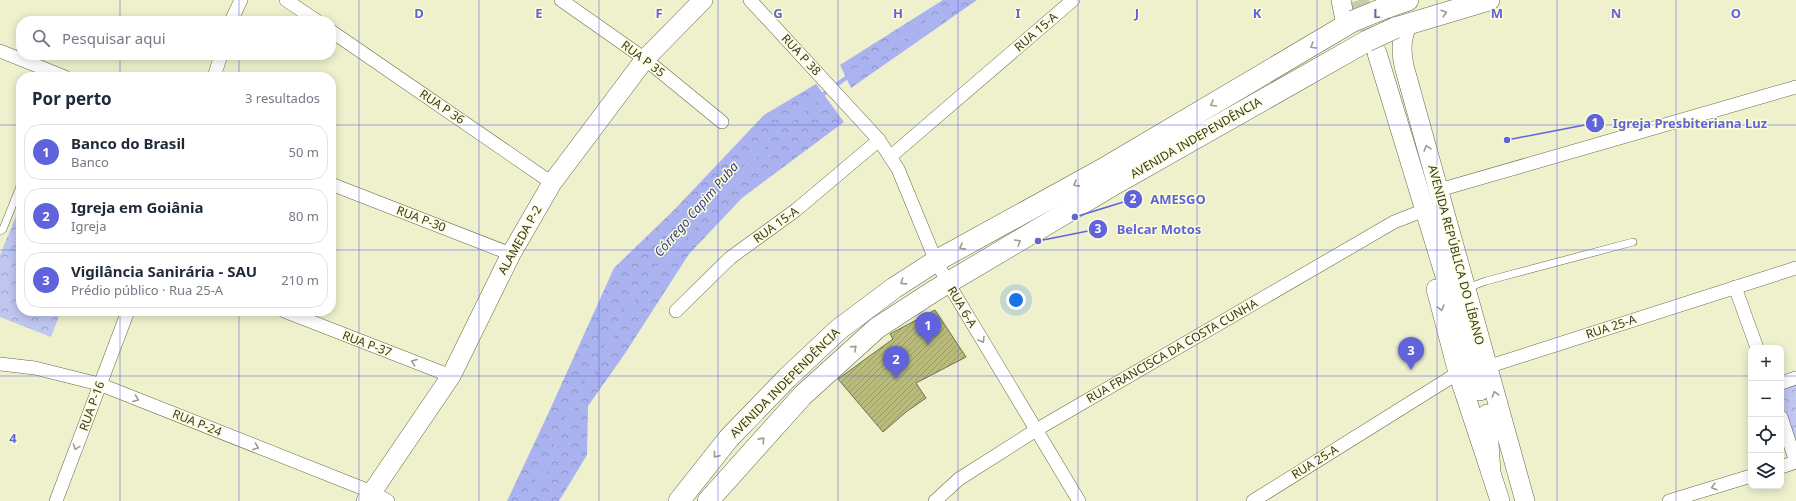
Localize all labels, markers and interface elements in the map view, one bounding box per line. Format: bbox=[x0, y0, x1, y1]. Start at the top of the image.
text: D bbox=[414, 4, 424, 22]
text: E bbox=[535, 4, 543, 22]
text: F bbox=[655, 4, 663, 22]
text: G bbox=[773, 4, 783, 22]
text: H bbox=[893, 4, 903, 22]
text: I bbox=[1015, 4, 1021, 22]
text: J bbox=[1134, 4, 1139, 22]
text: K bbox=[1253, 4, 1262, 22]
text: L bbox=[1373, 4, 1381, 22]
text: M bbox=[1491, 4, 1503, 22]
text: N bbox=[1611, 4, 1621, 22]
text: O bbox=[1731, 4, 1741, 22]
street label: RUA 15-A bbox=[1010, 8, 1061, 55]
one-way arrow bbox=[1441, 10, 1448, 18]
search box bbox=[16, 16, 336, 60]
icon: search bbox=[30, 27, 52, 49]
text: Pesquisar aqui bbox=[62, 28, 166, 48]
street label: RUA P 38 bbox=[778, 30, 825, 79]
street label: RUA P 35 bbox=[618, 36, 669, 81]
one-way arrow bbox=[1310, 41, 1317, 48]
street label: RUA P 36 bbox=[416, 85, 468, 128]
text: Por perto bbox=[32, 87, 112, 110]
text: 3 resultados bbox=[245, 89, 320, 107]
street label: AVENIDA INDEPENDÊNCIA bbox=[1127, 93, 1265, 182]
one-way arrow bbox=[1210, 100, 1217, 107]
callout: Igreja Presbiteriana Luz bbox=[1585, 111, 1775, 136]
text: 1 bbox=[1592, 114, 1598, 131]
text: Igreja Presbiteriana Luz bbox=[1613, 114, 1767, 132]
text: Banco do Brasil bbox=[71, 133, 185, 153]
text: 1 bbox=[42, 143, 50, 161]
text: 50 m bbox=[289, 143, 319, 161]
one-way arrow bbox=[1423, 144, 1432, 151]
text: Banco bbox=[71, 153, 109, 171]
water label: Córrego Capim Puba bbox=[650, 157, 743, 260]
street label: AVENIDA REPÚBLICA DO LÍBANO bbox=[1424, 163, 1489, 347]
one-way arrow bbox=[1073, 179, 1080, 186]
callout: AMESGO bbox=[1123, 187, 1214, 212]
text: 2 bbox=[1130, 190, 1137, 207]
text: AMESGO bbox=[1150, 190, 1206, 208]
text: Igreja em Goiânia bbox=[71, 197, 203, 217]
street label: RUA P-30 bbox=[394, 201, 449, 236]
street label: ALAMEDA P-2 bbox=[494, 202, 546, 277]
street label: RUA 15-A bbox=[750, 202, 802, 247]
text: 2 bbox=[42, 207, 50, 225]
text: 80 m bbox=[289, 207, 319, 225]
text: Igreja bbox=[71, 217, 107, 235]
callout: Belcar Motos bbox=[1088, 217, 1209, 242]
text: 3 bbox=[1095, 220, 1102, 237]
text: Belcar Motos bbox=[1117, 220, 1201, 238]
one-way arrow bbox=[1014, 240, 1021, 247]
one-way arrow bbox=[959, 242, 967, 249]
text: Vigilância Sanirária - SAU bbox=[71, 261, 257, 281]
text: 3 bbox=[42, 271, 50, 289]
text: 210 m bbox=[281, 271, 319, 289]
one-way arrow bbox=[900, 277, 907, 285]
text: Prédio público · Rua 25-A bbox=[71, 281, 223, 299]
street label: RUA 6-A bbox=[943, 283, 982, 331]
your location bbox=[1006, 290, 1026, 310]
street label: RUA FRANCISCA DA COSTA CUNHA bbox=[1083, 294, 1261, 407]
one-way arrow bbox=[1436, 304, 1445, 311]
street label: RUA 25-A bbox=[1583, 310, 1639, 343]
pin: 1 bbox=[915, 312, 941, 345]
street label: AVENIDA INDEPENDÊNCIA bbox=[726, 324, 844, 441]
street label: RUA P-37 bbox=[340, 326, 395, 361]
one-way arrow bbox=[978, 336, 985, 343]
pin: 3 bbox=[1398, 337, 1424, 370]
map controls bbox=[1748, 345, 1784, 489]
button: + bbox=[1748, 345, 1784, 381]
one-way arrow bbox=[849, 346, 857, 353]
pin: 2 bbox=[883, 346, 909, 379]
one-way arrow bbox=[411, 359, 419, 367]
street label: RUA P-16 bbox=[75, 378, 108, 433]
button: − bbox=[1748, 381, 1784, 417]
one-way arrow bbox=[1491, 391, 1500, 398]
one-way arrow bbox=[132, 394, 139, 402]
street label: RUA P-24 bbox=[170, 405, 224, 440]
button: locate bbox=[1748, 417, 1784, 453]
text: 4 bbox=[9, 429, 17, 447]
one-way arrow bbox=[758, 438, 765, 445]
street label: RUA 25-A bbox=[1288, 440, 1342, 483]
one-way arrow bbox=[253, 442, 260, 450]
one-way arrow bbox=[73, 444, 81, 451]
one-way arrow bbox=[713, 451, 720, 458]
button: layers bbox=[1748, 453, 1784, 489]
one-way arrow bbox=[1710, 482, 1717, 491]

